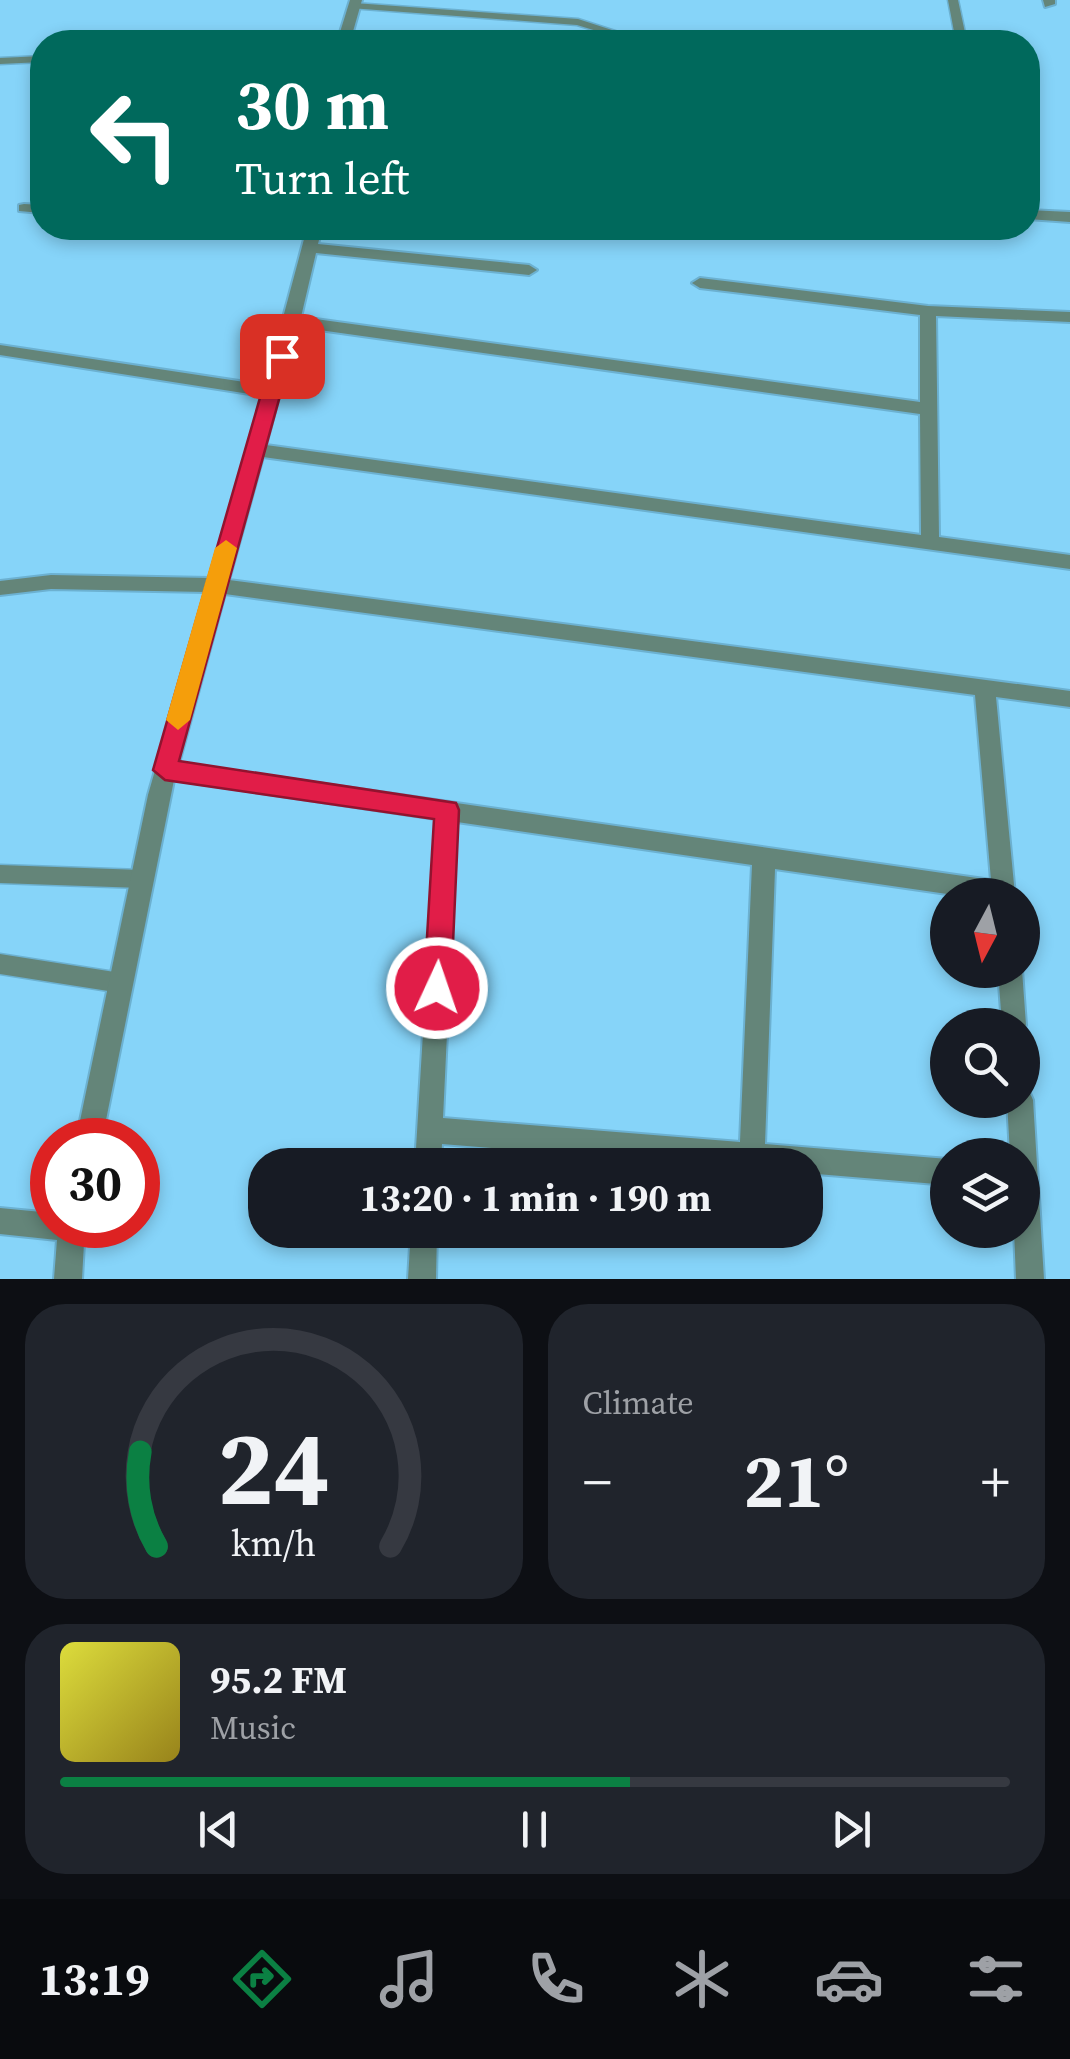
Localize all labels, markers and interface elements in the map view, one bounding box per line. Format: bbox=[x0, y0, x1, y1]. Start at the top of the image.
text: 30 m bbox=[235, 56, 389, 152]
icon: left bbox=[70, 70, 200, 200]
text: Turn left bbox=[235, 147, 409, 209]
pin bbox=[240, 314, 325, 399]
icon: arrive bbox=[255, 329, 310, 384]
north arrow bbox=[930, 878, 1040, 988]
map controls bbox=[930, 878, 1040, 1248]
position arrow bbox=[385, 936, 489, 1040]
button: search bbox=[930, 1008, 1040, 1118]
speed limit sign: 30 bbox=[30, 1118, 160, 1248]
button: layers bbox=[930, 1138, 1040, 1248]
text: 13:20 · 1 min · 190 m bbox=[359, 1172, 712, 1224]
text: Climate bbox=[583, 1381, 694, 1425]
text: 24 bbox=[217, 1396, 330, 1539]
text: 21° bbox=[743, 1429, 849, 1532]
text: − bbox=[583, 1444, 612, 1519]
text: + bbox=[981, 1444, 1010, 1519]
text: km/h bbox=[231, 1519, 316, 1568]
text: 95.2 FM bbox=[210, 1654, 347, 1706]
text: Music bbox=[210, 1706, 296, 1750]
icon: previous bbox=[191, 1802, 246, 1857]
icon: pause bbox=[507, 1802, 562, 1857]
icon: next bbox=[824, 1802, 879, 1857]
icon: directions bbox=[227, 1944, 297, 2014]
icon: music bbox=[374, 1944, 444, 2014]
icon: phone bbox=[521, 1944, 591, 2014]
icon: climate bbox=[667, 1944, 737, 2014]
icon: car bbox=[814, 1944, 884, 2014]
icon: filters bbox=[961, 1944, 1031, 2014]
text: 13:19 bbox=[38, 1948, 150, 2010]

